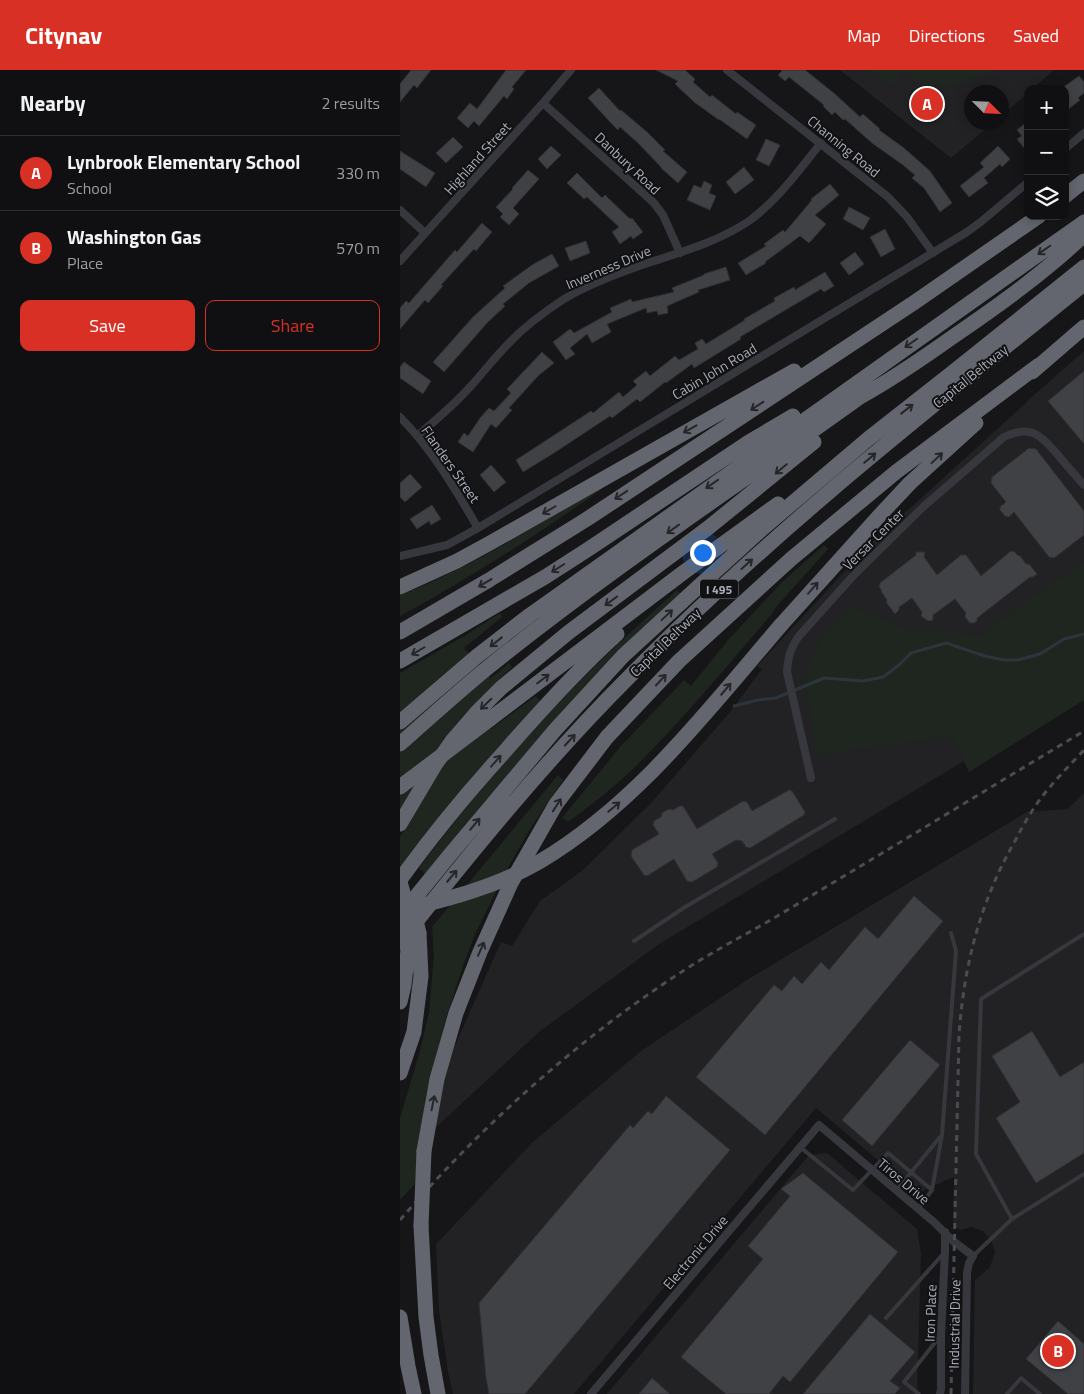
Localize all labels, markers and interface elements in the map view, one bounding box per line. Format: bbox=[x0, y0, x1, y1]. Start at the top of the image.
text: Citynav bbox=[25, 17, 102, 53]
text: Map bbox=[847, 22, 881, 49]
text: Directions bbox=[909, 22, 985, 49]
text: Saved bbox=[1013, 22, 1059, 49]
pin: A bbox=[911, 85, 943, 123]
north arrow bbox=[964, 85, 1009, 130]
map controls bbox=[1024, 85, 1069, 220]
button: + bbox=[1024, 85, 1069, 130]
text: Nearby bbox=[20, 87, 85, 119]
text: 2 results bbox=[321, 91, 380, 115]
street label: Channing Road bbox=[803, 110, 885, 182]
street label: Highland Street bbox=[439, 117, 515, 199]
street label: Danbury Road bbox=[590, 127, 666, 199]
button: − bbox=[1024, 130, 1069, 175]
text: Lynbrook Elementary School bbox=[67, 147, 300, 176]
text: A bbox=[31, 161, 41, 185]
text: 330 m bbox=[336, 161, 380, 185]
button: layers bbox=[1024, 175, 1069, 220]
text: School bbox=[67, 176, 112, 200]
text: Washington Gas bbox=[67, 222, 201, 251]
text: B bbox=[31, 236, 41, 260]
text: 570 m bbox=[336, 236, 380, 260]
street label: Inverness Drive bbox=[562, 240, 654, 294]
one-way arrow bbox=[1038, 245, 1052, 255]
text: Place bbox=[67, 251, 103, 275]
button: Save bbox=[20, 300, 195, 351]
button: Share bbox=[205, 300, 380, 351]
street label: Cabin John Road bbox=[668, 337, 760, 405]
one-way arrow bbox=[905, 338, 919, 348]
street label: Capital Beltway bbox=[928, 339, 1012, 413]
one-way arrow bbox=[750, 401, 764, 411]
one-way arrow bbox=[900, 403, 913, 414]
street label: Flanders Street bbox=[417, 421, 485, 507]
one-way arrow bbox=[683, 425, 697, 435]
one-way arrow bbox=[863, 452, 876, 463]
one-way arrow bbox=[931, 452, 944, 464]
one-way arrow bbox=[774, 463, 787, 474]
one-way arrow bbox=[705, 479, 719, 489]
one-way arrow bbox=[615, 490, 629, 500]
street label: Versar Center bbox=[837, 503, 909, 575]
one-way arrow bbox=[542, 506, 556, 516]
one-way arrow bbox=[666, 524, 680, 534]
your location bbox=[690, 540, 716, 566]
one-way arrow bbox=[740, 559, 753, 570]
one-way arrow bbox=[551, 563, 565, 574]
one-way arrow bbox=[478, 578, 492, 588]
road number: I 495 bbox=[700, 579, 738, 598]
one-way arrow bbox=[807, 582, 819, 595]
one-way arrow bbox=[604, 596, 618, 606]
street label: Capital Beltway bbox=[625, 603, 705, 681]
one-way arrow bbox=[661, 609, 674, 621]
one-way arrow bbox=[490, 636, 503, 647]
one-way arrow bbox=[411, 646, 426, 656]
one-way arrow bbox=[536, 674, 549, 685]
one-way arrow bbox=[655, 674, 667, 687]
one-way arrow bbox=[721, 683, 732, 696]
one-way arrow bbox=[480, 697, 492, 709]
one-way arrow bbox=[564, 734, 576, 747]
one-way arrow bbox=[490, 754, 502, 767]
one-way arrow bbox=[552, 798, 562, 812]
one-way arrow bbox=[607, 801, 620, 812]
one-way arrow bbox=[469, 818, 481, 831]
one-way arrow bbox=[447, 870, 458, 883]
one-way arrow bbox=[477, 942, 487, 957]
one-way arrow bbox=[428, 1096, 438, 1112]
street label: Tiros Drive bbox=[873, 1153, 935, 1209]
street label: Electronic Drive bbox=[658, 1210, 732, 1294]
street label: Industrial Drive bbox=[943, 1279, 965, 1369]
street label: Iron Place bbox=[918, 1284, 942, 1342]
pin: B bbox=[1042, 1332, 1074, 1370]

